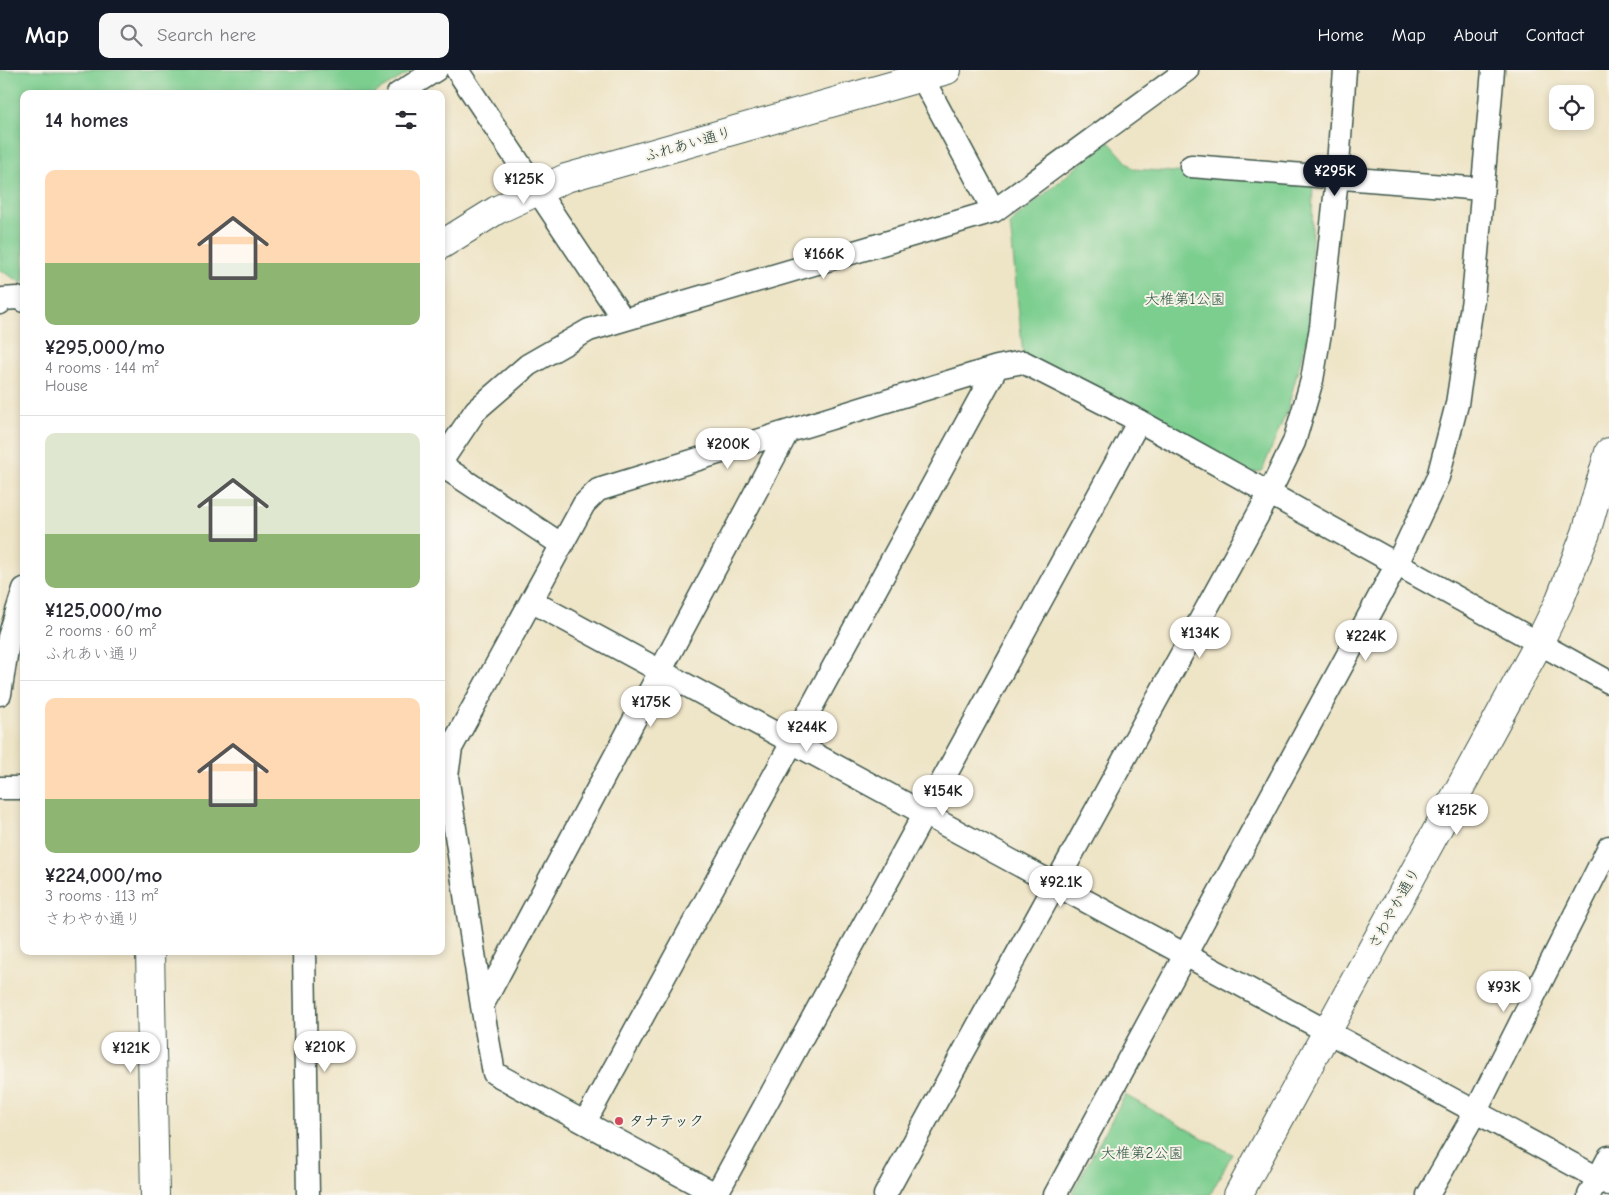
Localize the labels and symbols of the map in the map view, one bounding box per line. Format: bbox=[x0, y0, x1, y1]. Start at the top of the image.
street label: ふれあい通り bbox=[642, 123, 734, 165]
pin: ¥295K bbox=[1300, 154, 1370, 197]
pin: ¥125K bbox=[489, 162, 559, 205]
pin: ¥166K bbox=[789, 238, 859, 280]
park label: 大椎第1公園 bbox=[1145, 290, 1225, 308]
pin: ¥200K bbox=[693, 428, 763, 470]
pin: ¥134K bbox=[1165, 616, 1235, 659]
pin: ¥224K bbox=[1331, 620, 1401, 662]
pin: ¥175K bbox=[616, 686, 686, 728]
pin: ¥244K bbox=[772, 710, 842, 753]
pin: ¥154K bbox=[908, 774, 978, 817]
pin: ¥125K bbox=[1422, 794, 1492, 836]
street label: さわやか通り bbox=[1364, 864, 1424, 952]
pin: ¥92.1K bbox=[1020, 866, 1102, 908]
pin: ¥93K bbox=[1474, 970, 1534, 1013]
pin: ¥210K bbox=[290, 1030, 360, 1073]
pin: ¥121K bbox=[96, 1032, 166, 1074]
place label: タナテック bbox=[629, 1112, 704, 1130]
marker: タナテック bbox=[613, 1115, 625, 1127]
park label: 大椎第2公園 bbox=[1101, 1144, 1183, 1162]

